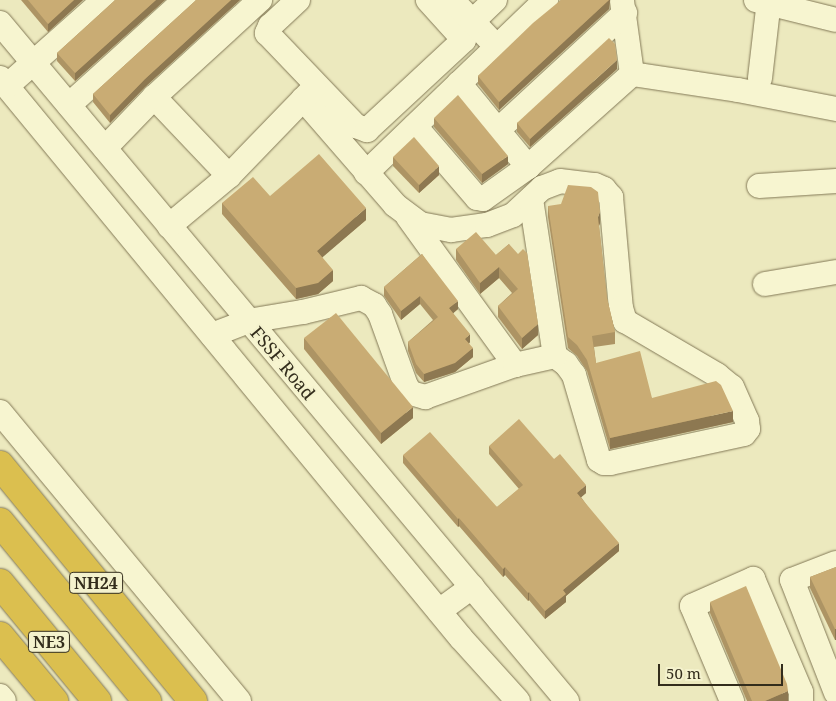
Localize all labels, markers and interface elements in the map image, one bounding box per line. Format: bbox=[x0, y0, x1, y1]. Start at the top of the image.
street label: FSSF Road bbox=[246, 322, 320, 404]
road number: NH24 bbox=[68, 570, 124, 596]
road number: NE3 bbox=[28, 628, 70, 656]
scale bar bbox=[661, 654, 786, 686]
text: 50 m bbox=[666, 663, 701, 683]

